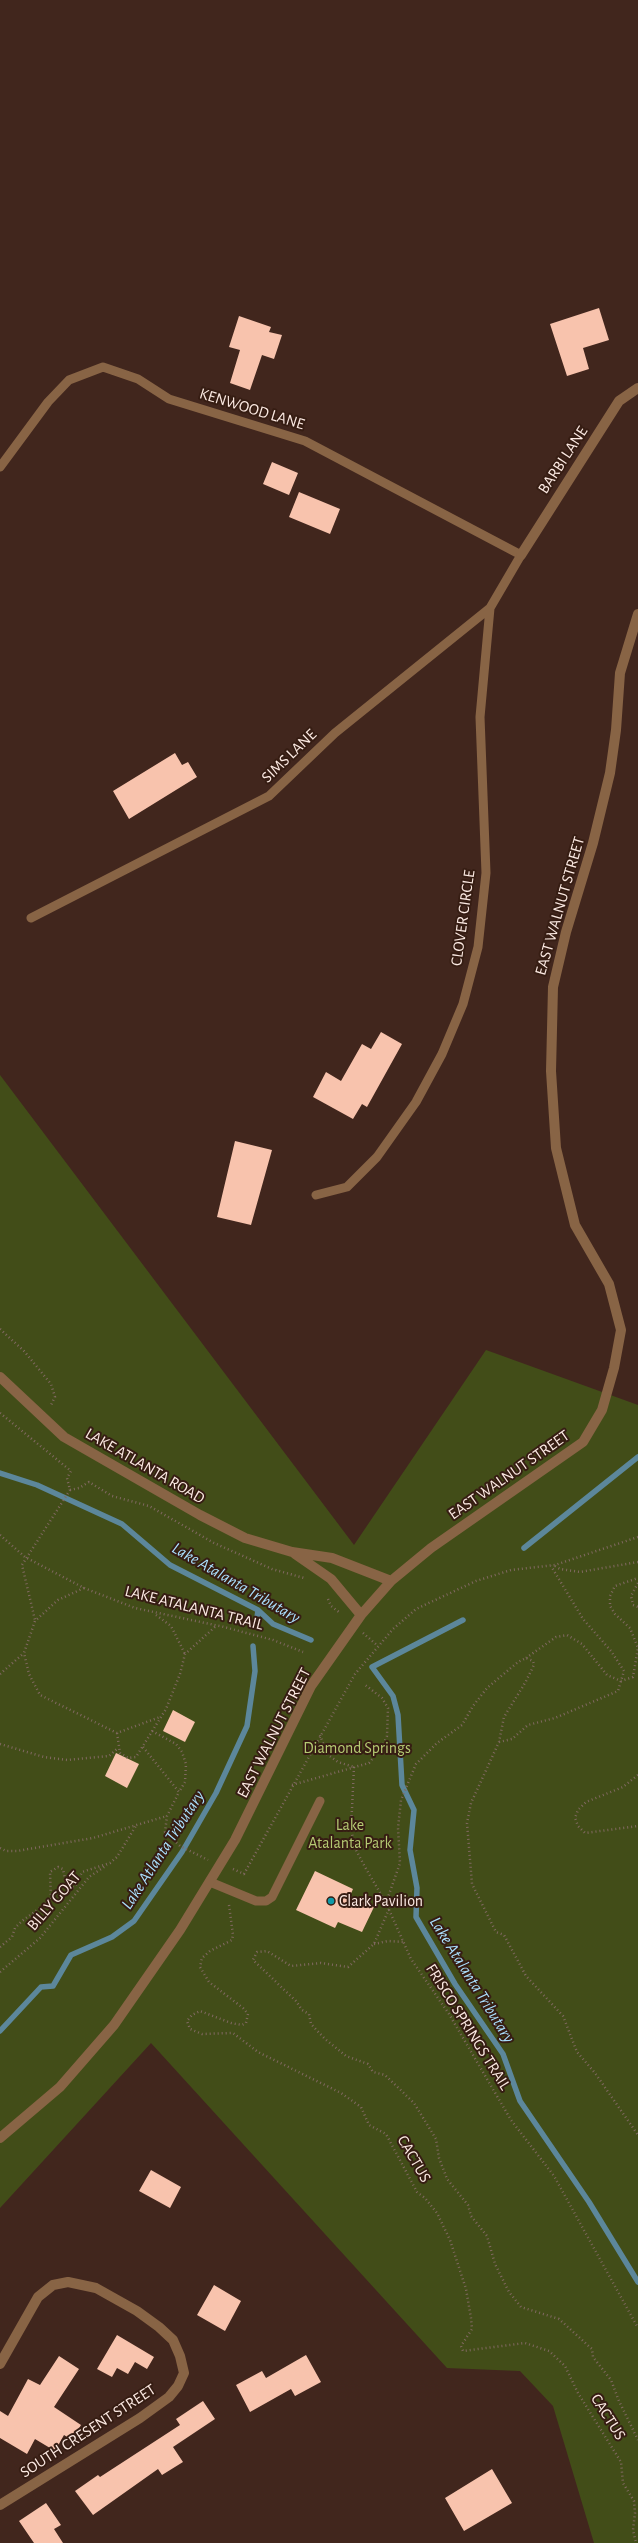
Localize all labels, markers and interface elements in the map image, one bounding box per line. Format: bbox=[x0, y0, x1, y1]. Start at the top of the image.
street label: KENWOOD LANE bbox=[197, 384, 307, 434]
street label: BARBI LANE bbox=[534, 423, 592, 497]
street label: SIMS LANE bbox=[257, 725, 321, 787]
street label: EAST WALNUT STREET bbox=[531, 834, 589, 978]
street label: CLOVER CIRCLE bbox=[447, 869, 479, 967]
street label: LAKE ATLANTA ROAD bbox=[82, 1424, 208, 1508]
street label: EAST WALNUT STREET bbox=[445, 1426, 573, 1524]
water label: Lake Atalanta Tributary bbox=[168, 1538, 304, 1628]
street label: LAKE ATALANTA TRAIL bbox=[123, 1582, 265, 1634]
street label: EAST WALNUT STREET bbox=[233, 1665, 315, 1801]
park label: Diamond Springs bbox=[303, 1738, 411, 1758]
water label: Lake Atlanta Tributary bbox=[117, 1787, 209, 1913]
park label: Lake Atalanta Park bbox=[308, 1815, 392, 1853]
street label: BILLY GOAT bbox=[23, 1867, 85, 1935]
place label: Clark Pavilion bbox=[339, 1891, 423, 1911]
marker: Clark Pavilion bbox=[326, 1896, 336, 1906]
water label: Lake Atalanta Tributary bbox=[425, 1913, 519, 2047]
street label: FRISCO SPRINGS TRAIL bbox=[421, 1960, 515, 2094]
street label: CACTUS bbox=[393, 2132, 435, 2186]
street label: SOUTH CRESENT STREET bbox=[17, 2380, 159, 2482]
street label: CACTUS bbox=[586, 2390, 630, 2444]

